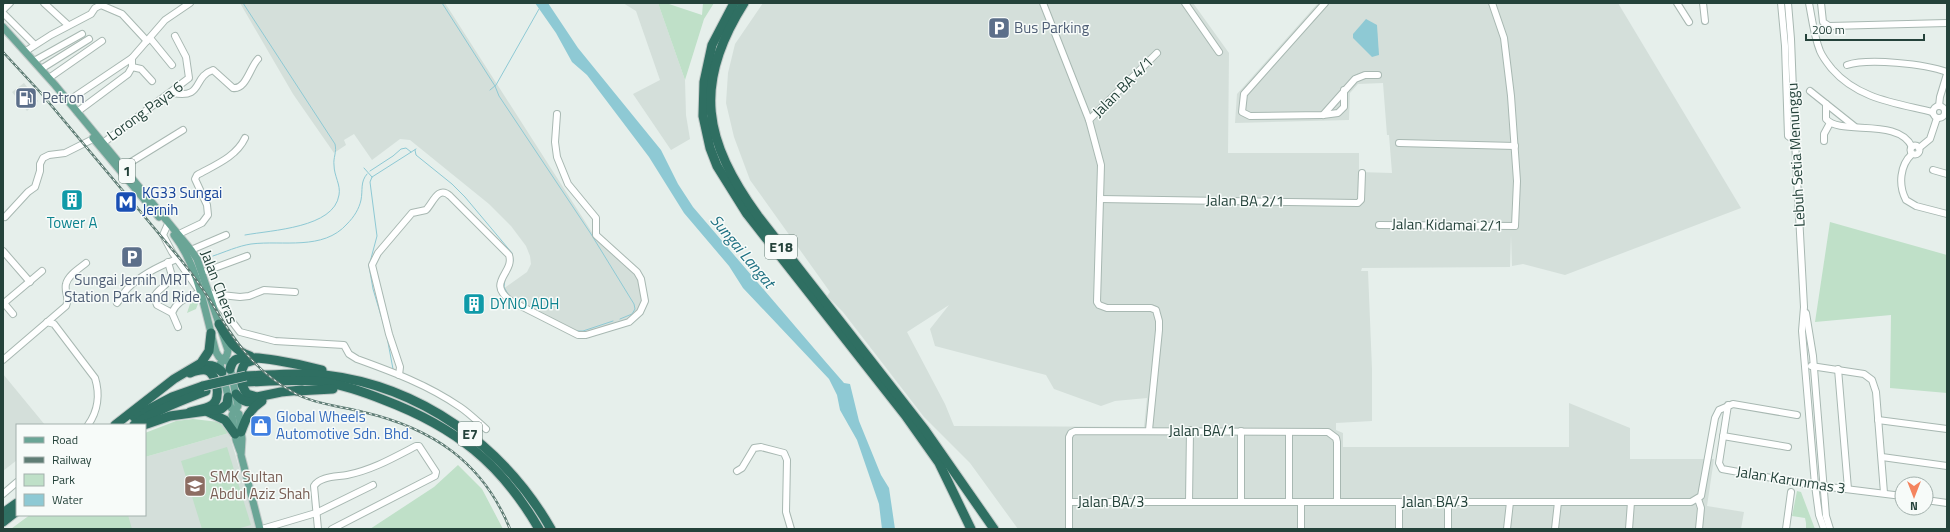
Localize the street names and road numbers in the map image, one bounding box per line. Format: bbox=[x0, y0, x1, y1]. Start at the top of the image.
street label: Jalan BA 4/1 bbox=[1087, 51, 1159, 123]
street label: Lorong Paya 6 bbox=[102, 75, 188, 146]
street label: Lebuh Setia Menunggu bbox=[1780, 82, 1811, 228]
road number: 1 bbox=[119, 159, 135, 183]
street label: Jalan BA 2/1 bbox=[1206, 188, 1284, 213]
street label: Jalan Kidamai 2/1 bbox=[1391, 212, 1503, 237]
road number: E18 bbox=[765, 235, 797, 259]
street label: Jalan Cheras bbox=[195, 246, 244, 327]
street label: Jalan BA/1 bbox=[1169, 419, 1235, 442]
road number: E7 bbox=[458, 422, 482, 446]
street label: Jalan Karunmas 3 bbox=[1735, 460, 1847, 499]
street label: Jalan BA/3 bbox=[1078, 490, 1144, 513]
street label: Jalan BA/3 bbox=[1402, 490, 1468, 513]

